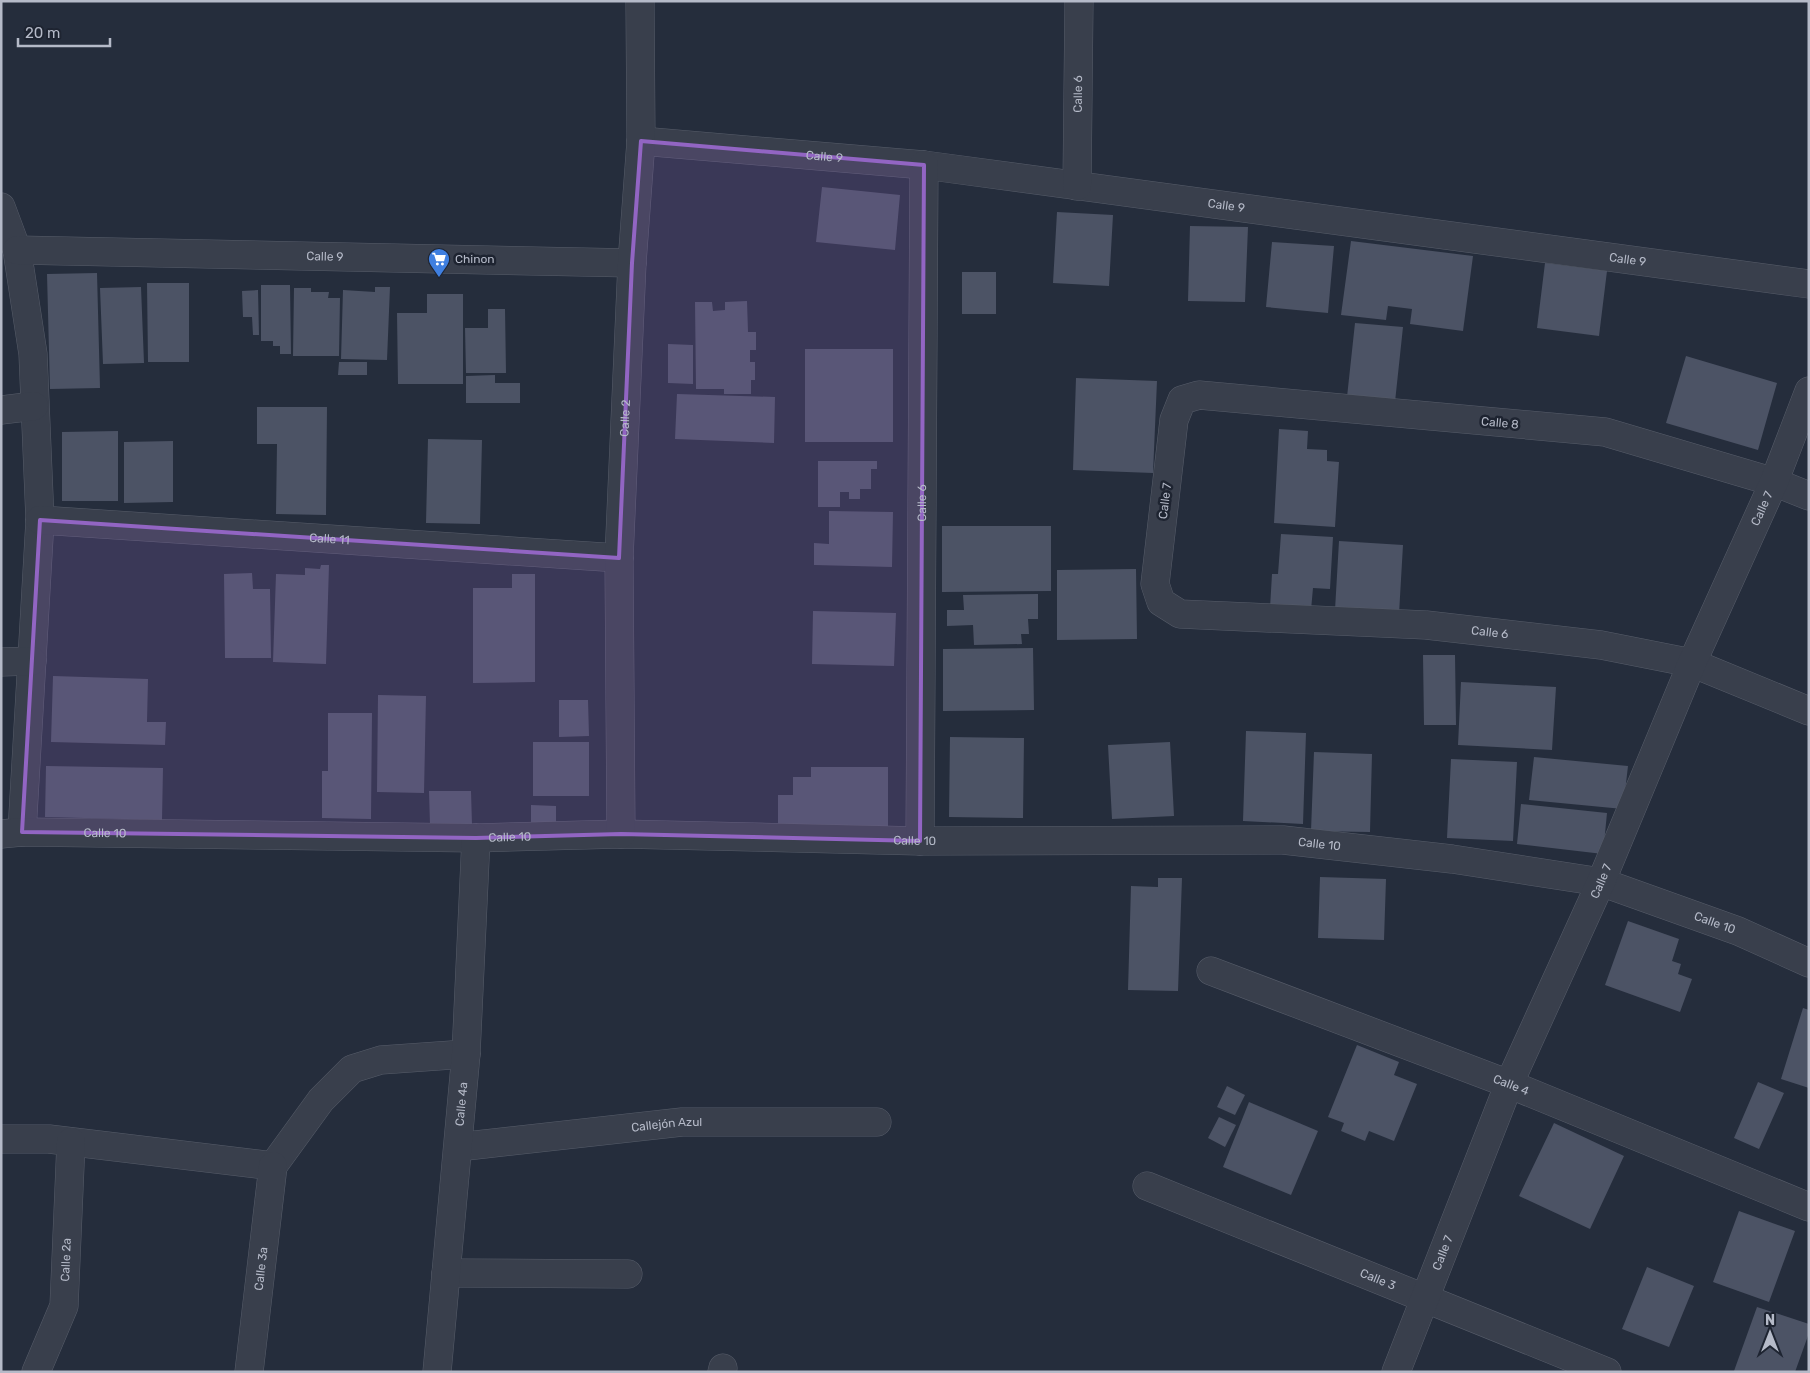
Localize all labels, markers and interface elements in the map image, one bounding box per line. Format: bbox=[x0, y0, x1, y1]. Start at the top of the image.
scale bar bbox=[18, 15, 110, 47]
text: 20 m bbox=[25, 24, 60, 42]
street label: Calle 6 bbox=[1071, 75, 1085, 113]
street label: Calle 9 bbox=[805, 148, 844, 165]
street label: Calle 9 bbox=[1207, 196, 1246, 215]
supermarket icon: Chinon bbox=[427, 247, 451, 278]
street label: Calle 9 bbox=[306, 249, 344, 264]
street label: Calle 9 bbox=[1608, 250, 1647, 269]
place label: Chinon bbox=[455, 252, 495, 266]
street label: Calle 2 bbox=[617, 399, 633, 437]
street label: Calle 8 bbox=[1481, 414, 1519, 432]
street label: Calle 7 bbox=[1156, 482, 1174, 520]
street label: Calle 6 bbox=[915, 484, 929, 522]
street label: Calle 7 bbox=[1748, 489, 1776, 528]
street label: Calle 11 bbox=[309, 531, 350, 547]
street label: Calle 6 bbox=[1471, 623, 1509, 641]
street label: Calle 10 bbox=[83, 826, 126, 840]
street label: Calle 10 bbox=[488, 829, 531, 845]
street label: Calle 10 bbox=[893, 833, 936, 848]
street label: Calle 10 bbox=[1297, 835, 1342, 853]
street label: Calle 7 bbox=[1587, 862, 1615, 901]
street label: Calle 10 bbox=[1692, 909, 1737, 937]
street label: Calle 4 bbox=[1491, 1072, 1532, 1099]
street label: Calle 4a bbox=[452, 1081, 470, 1127]
street label: Callejón Azul bbox=[630, 1115, 702, 1135]
street label: Calle 7 bbox=[1430, 1233, 1456, 1272]
street label: Calle 2a bbox=[58, 1238, 74, 1282]
street label: Calle 3a bbox=[252, 1246, 271, 1291]
street label: Calle 3 bbox=[1358, 1266, 1398, 1293]
north arrow bbox=[1745, 1308, 1795, 1358]
text: N bbox=[1765, 1312, 1775, 1329]

